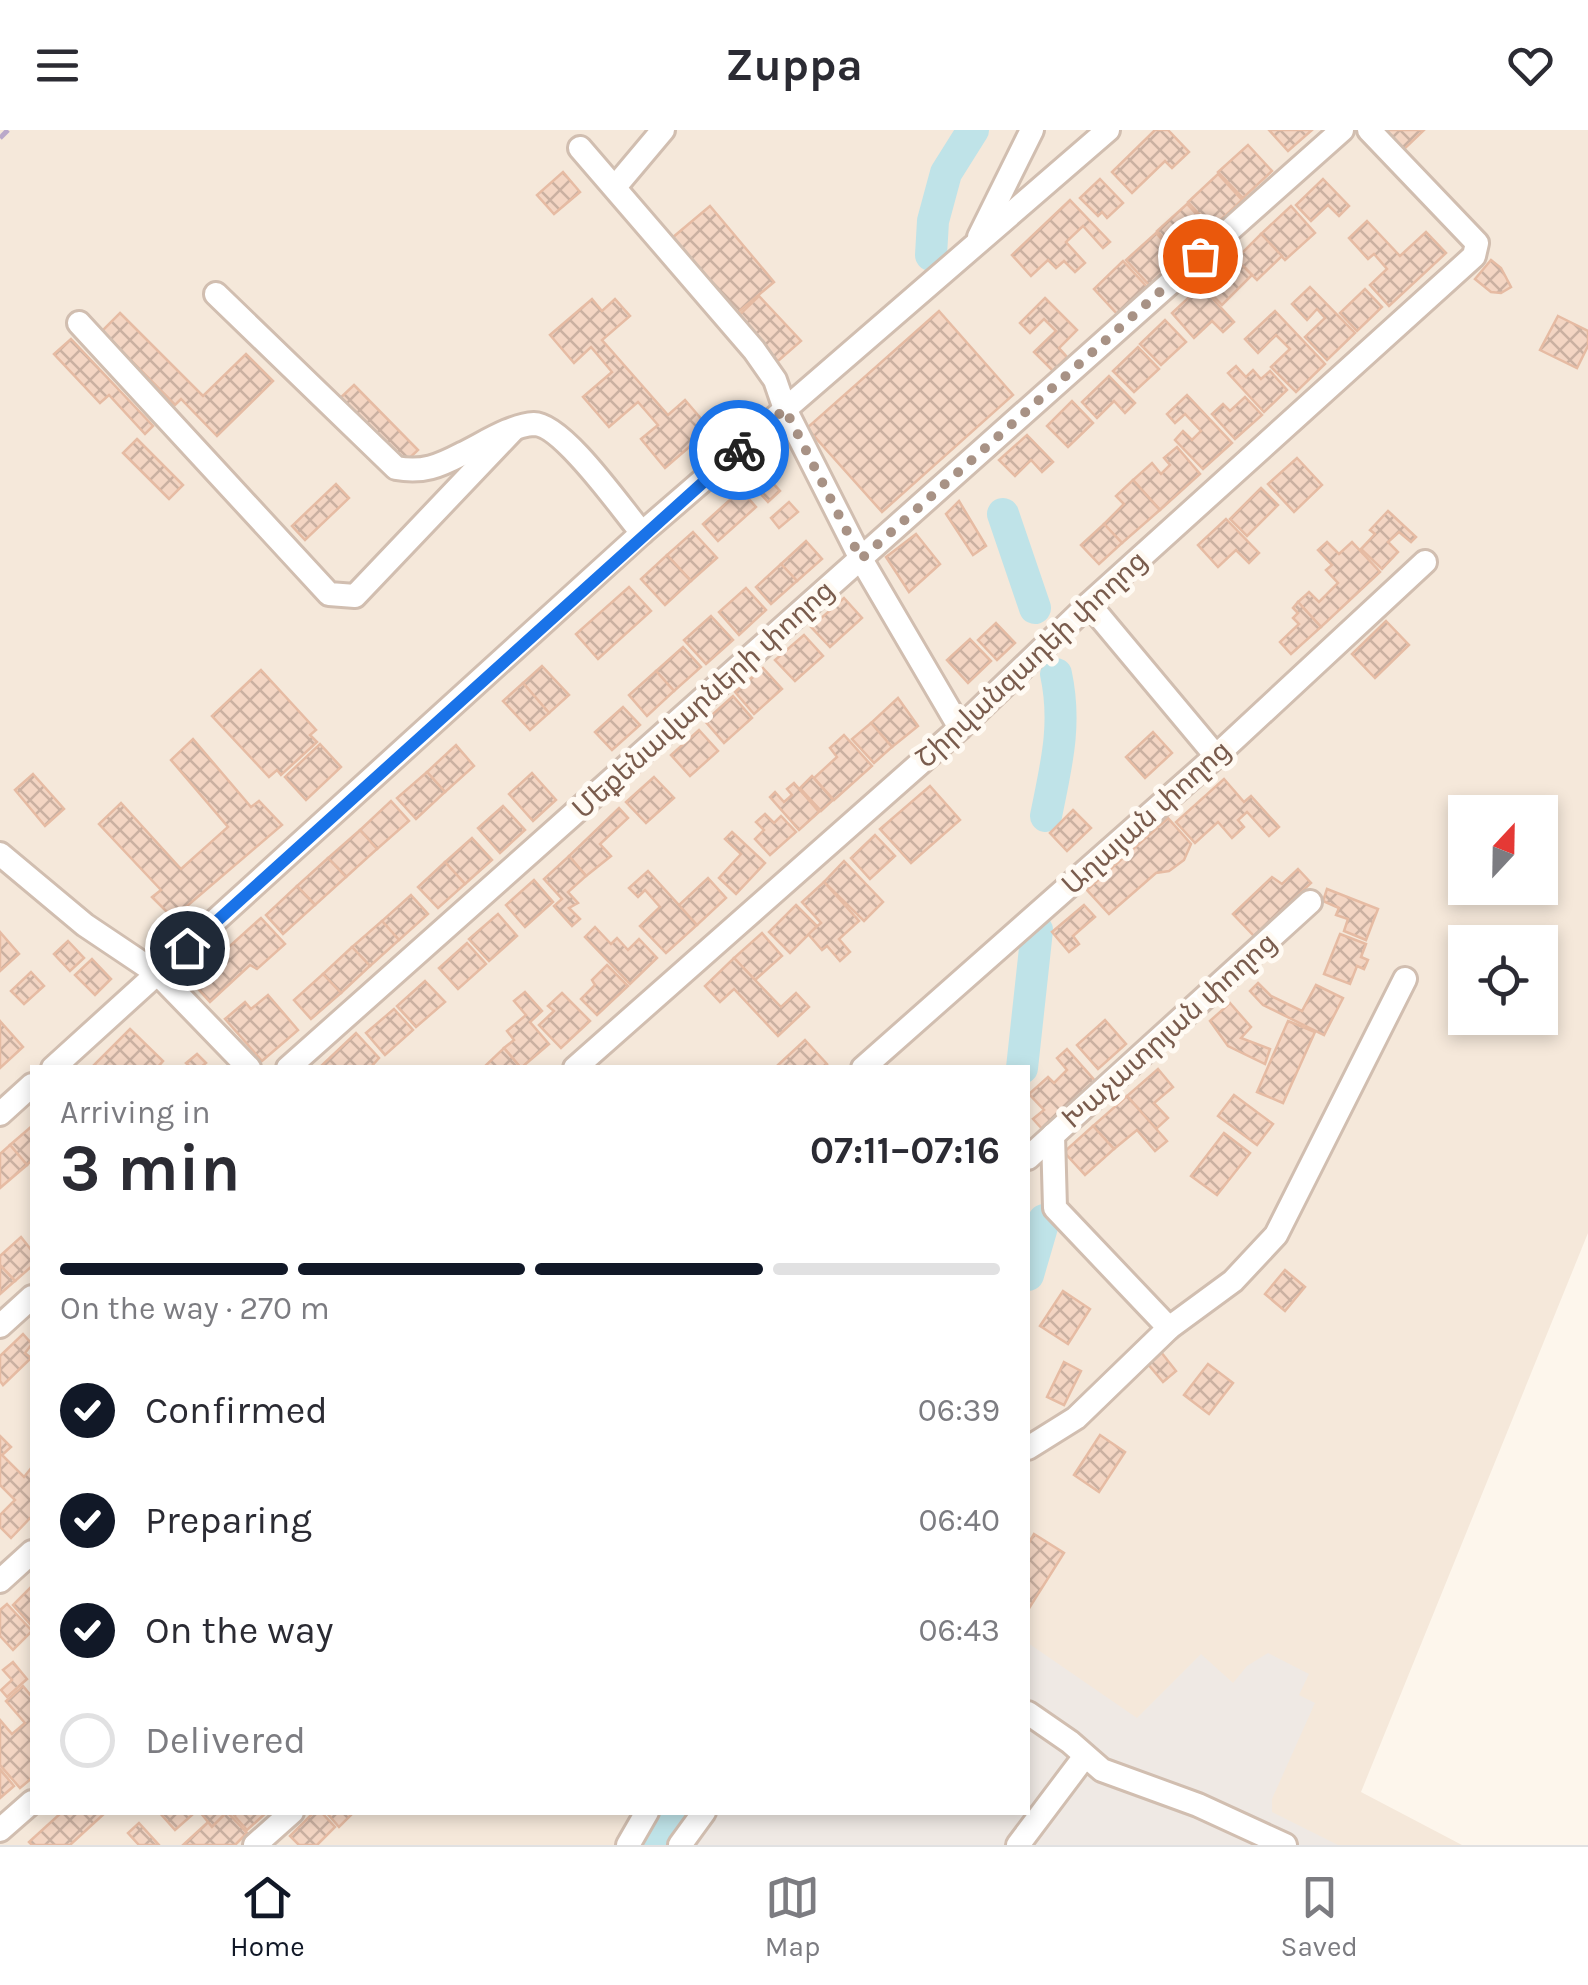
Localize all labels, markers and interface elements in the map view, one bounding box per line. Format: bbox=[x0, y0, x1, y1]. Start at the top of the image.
icon: menu bbox=[30, 38, 85, 93]
icon: heart bbox=[1503, 38, 1558, 93]
text: Zuppa bbox=[725, 39, 863, 91]
pin bbox=[1158, 214, 1243, 299]
icon: bag bbox=[1173, 229, 1228, 284]
courier bbox=[689, 400, 789, 500]
icon: bike bbox=[712, 423, 767, 478]
street label: Շիրվանզադեի փողոց bbox=[909, 543, 1153, 775]
street label: Մեքենավարների փողոց bbox=[566, 573, 840, 825]
street label: Աղայան փողոց bbox=[1055, 733, 1237, 901]
north arrow bbox=[1448, 795, 1558, 905]
map controls bbox=[1448, 795, 1558, 1035]
pin bbox=[145, 906, 230, 991]
icon: home bbox=[160, 921, 215, 976]
street label: Խաչատրյան փողոց bbox=[1055, 925, 1283, 1135]
button: locate bbox=[1448, 925, 1558, 1035]
text: Arriving in bbox=[60, 1094, 211, 1131]
text: 07:11–07:16 bbox=[810, 1128, 1000, 1173]
text: 3 min bbox=[60, 1130, 240, 1206]
text: On the way · 270 m bbox=[60, 1290, 330, 1327]
icon: check bbox=[60, 1383, 115, 1438]
text: Confirmed bbox=[145, 1388, 328, 1433]
text: 06:39 bbox=[918, 1392, 1000, 1429]
icon: check bbox=[60, 1493, 115, 1548]
text: Preparing bbox=[145, 1498, 312, 1543]
text: 06:40 bbox=[918, 1502, 1000, 1539]
icon: check bbox=[60, 1603, 115, 1658]
text: On the way bbox=[145, 1608, 333, 1653]
text: 06:43 bbox=[919, 1612, 1000, 1649]
text: Delivered bbox=[145, 1718, 306, 1763]
tab: Home bbox=[230, 1870, 305, 1963]
tab: Map bbox=[765, 1870, 820, 1963]
tab: Saved bbox=[1281, 1870, 1358, 1963]

